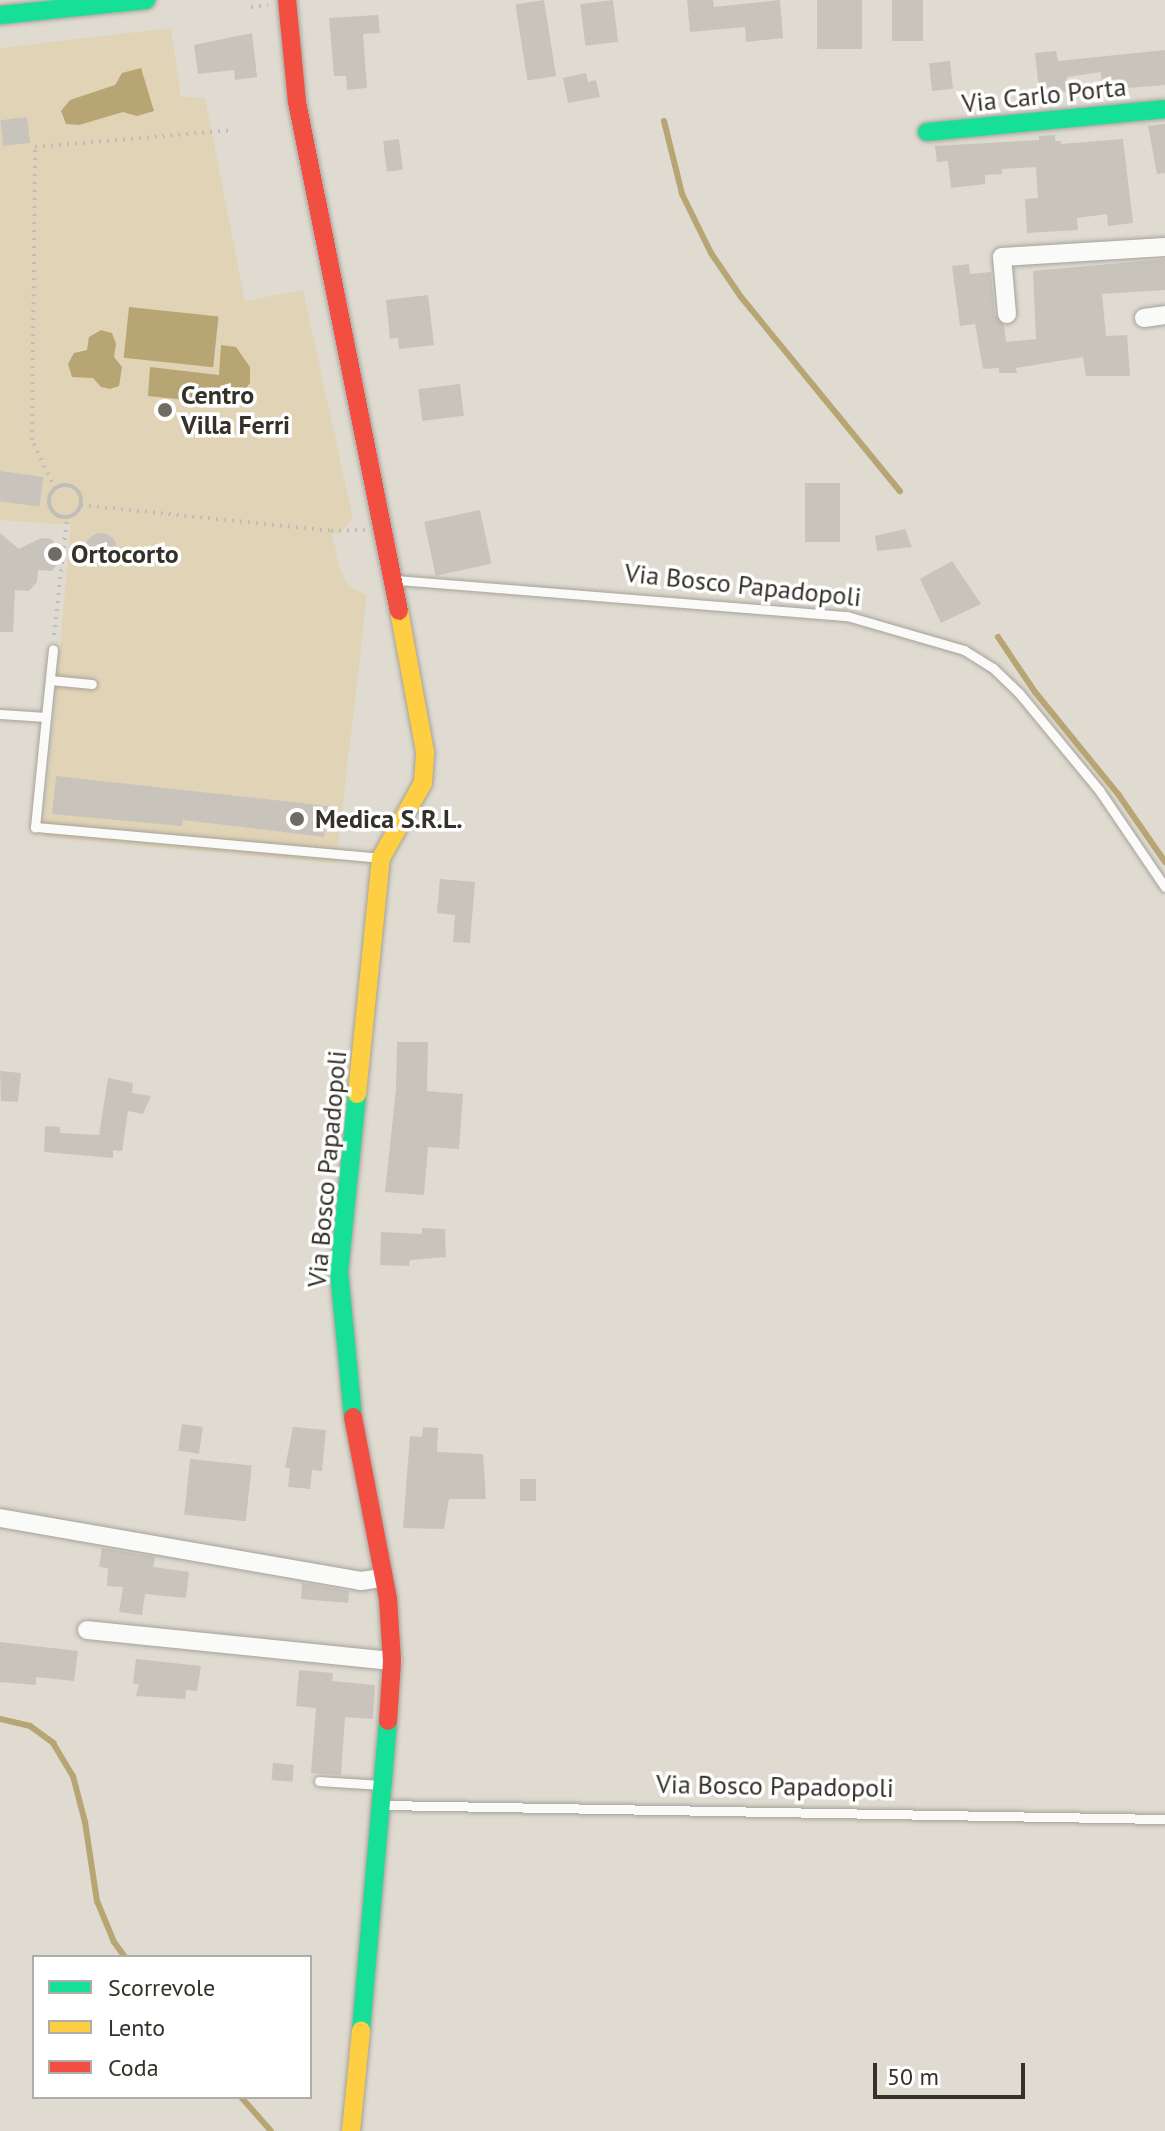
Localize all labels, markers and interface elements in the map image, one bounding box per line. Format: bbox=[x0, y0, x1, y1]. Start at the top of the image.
street label: Via Carlo Porta bbox=[960, 71, 1128, 119]
place label: Centro Villa Ferri bbox=[181, 379, 290, 440]
marker: Centro Villa Ferri bbox=[156, 401, 174, 419]
place label: Ortocorto bbox=[71, 538, 179, 570]
marker: Ortocorto bbox=[46, 545, 64, 563]
street label: Via Bosco Papadopoli bbox=[623, 557, 863, 613]
place label: Medica S.R.L. bbox=[315, 803, 463, 835]
marker: Medica S.R.L. bbox=[286, 808, 308, 830]
street label: Via Bosco Papadopoli bbox=[301, 1049, 353, 1289]
street label: Via Bosco Papadopoli bbox=[656, 1768, 894, 1804]
legend bbox=[32, 1955, 312, 2099]
text: Scorrevole bbox=[108, 1972, 215, 2003]
text: Lento bbox=[108, 2012, 165, 2043]
scale bar bbox=[877, 2047, 1029, 2097]
text: Coda bbox=[108, 2052, 159, 2083]
text: 50 m bbox=[887, 2061, 939, 2092]

